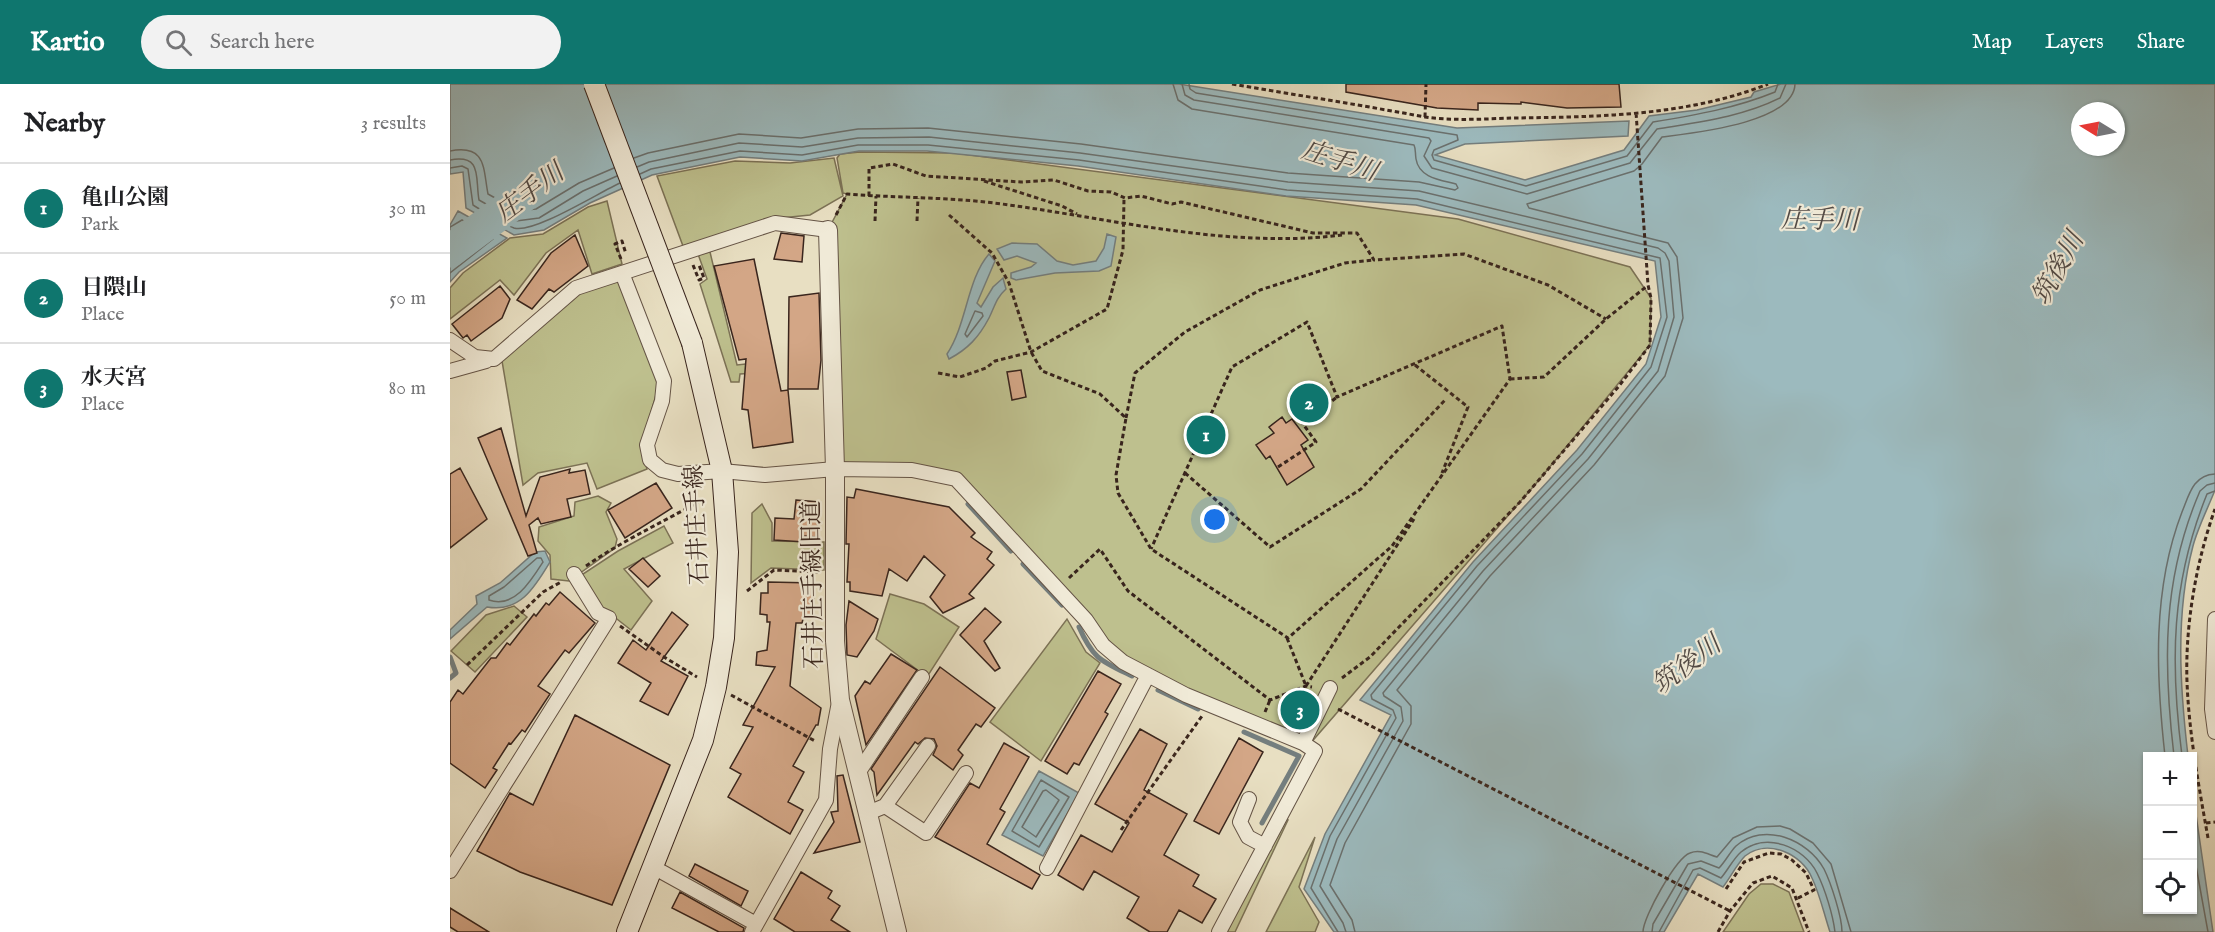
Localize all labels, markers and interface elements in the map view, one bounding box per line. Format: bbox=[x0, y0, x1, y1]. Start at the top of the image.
search box bbox=[141, 15, 561, 69]
text: Kartio bbox=[30, 25, 105, 60]
icon: search bbox=[162, 26, 195, 59]
text: Search here bbox=[210, 28, 315, 56]
text: Map bbox=[1972, 29, 2012, 56]
text: Layers bbox=[2045, 29, 2104, 56]
text: Share bbox=[2137, 29, 2185, 56]
north arrow bbox=[2071, 102, 2125, 156]
text: Nearby bbox=[24, 107, 105, 140]
text: 3 results bbox=[361, 111, 426, 136]
water label: 庄手川 bbox=[1297, 134, 1385, 190]
water label: 庄手川 bbox=[489, 155, 573, 230]
text: 亀山公園 bbox=[81, 184, 169, 212]
text: 1 bbox=[40, 196, 47, 221]
text: 30 m bbox=[389, 196, 426, 221]
water label: 庄手川 bbox=[1781, 203, 1862, 238]
text: Park bbox=[81, 212, 119, 237]
water label: 筑後川 bbox=[2025, 224, 2093, 311]
text: 日隈山 bbox=[81, 274, 147, 302]
text: 2 bbox=[39, 286, 48, 311]
text: 50 m bbox=[389, 286, 426, 311]
text: Place bbox=[81, 302, 124, 327]
text: 水天宮 bbox=[81, 364, 147, 392]
text: 3 bbox=[40, 376, 47, 401]
text: 80 m bbox=[389, 376, 426, 401]
pin: 2 bbox=[1290, 380, 1328, 426]
text: Place bbox=[81, 392, 124, 417]
pin: 1 bbox=[1186, 412, 1226, 458]
street label: 石井庄手線 bbox=[679, 464, 716, 586]
street label: 石井庄手線旧道 bbox=[797, 501, 830, 669]
your location bbox=[1200, 505, 1229, 534]
water label: 筑後川 bbox=[1646, 627, 1730, 702]
pin: 3 bbox=[1280, 688, 1320, 732]
map controls bbox=[2143, 752, 2197, 914]
button: + bbox=[2143, 752, 2197, 806]
button: − bbox=[2143, 806, 2197, 860]
button: locate bbox=[2143, 860, 2197, 914]

